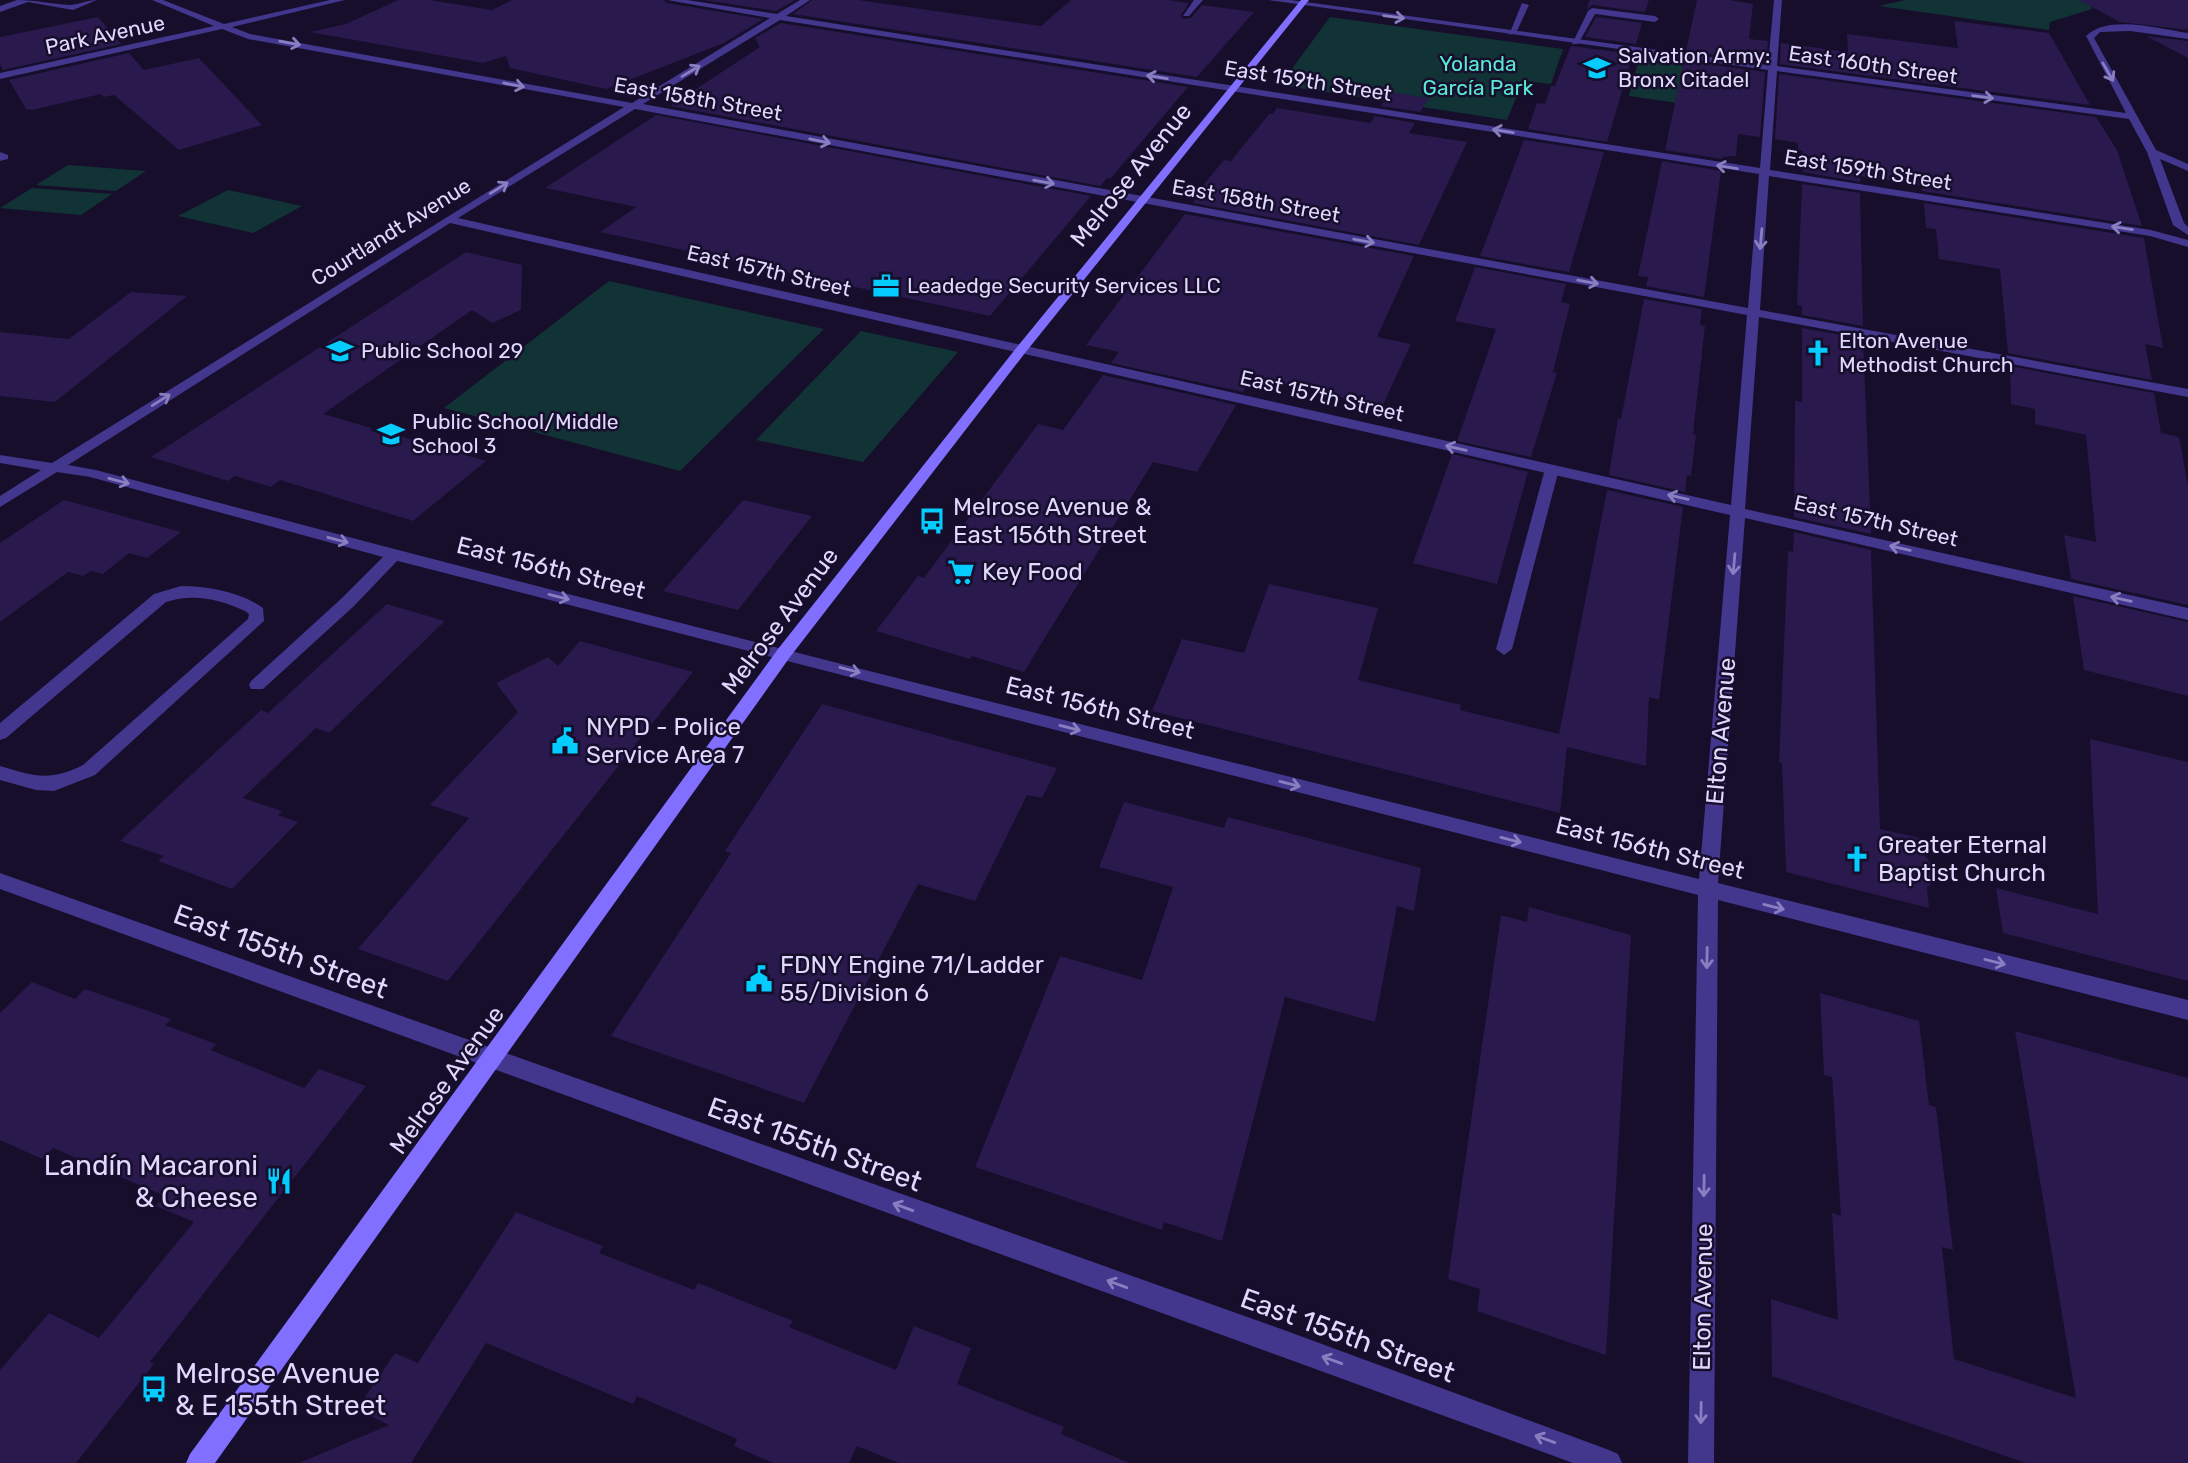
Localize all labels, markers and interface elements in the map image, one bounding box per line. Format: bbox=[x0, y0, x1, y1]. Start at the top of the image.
street label: Park Avenue bbox=[43, 10, 167, 59]
one-way arrow bbox=[1382, 10, 1405, 23]
one-way arrow bbox=[278, 37, 301, 51]
street label: East 160th Street bbox=[1787, 40, 1959, 89]
place label: Salvation Army: Bronx Citadel bbox=[1618, 43, 1770, 92]
park label: Yolanda García Park bbox=[1423, 51, 1534, 100]
school or university icon: Salvation Army: Bronx Citadel bbox=[1582, 53, 1612, 83]
street label: East 159th Street bbox=[1223, 55, 1394, 106]
one-way arrow bbox=[2102, 61, 2115, 82]
one-way arrow bbox=[681, 63, 701, 77]
one-way arrow bbox=[1146, 70, 1169, 83]
street label: East 158th Street bbox=[612, 71, 784, 126]
one-way arrow bbox=[502, 78, 525, 92]
one-way arrow bbox=[1972, 91, 1994, 104]
street label: Melrose Avenue bbox=[1065, 98, 1197, 252]
one-way arrow bbox=[1492, 125, 1515, 138]
one-way arrow bbox=[808, 134, 831, 148]
street label: East 159th Street bbox=[1783, 144, 1954, 195]
one-way arrow bbox=[1717, 160, 1739, 173]
street label: Courtlandt Avenue bbox=[306, 172, 475, 291]
street label: East 158th Street bbox=[1170, 173, 1342, 228]
one-way arrow bbox=[1032, 176, 1055, 189]
one-way arrow bbox=[489, 180, 508, 195]
one-way arrow bbox=[2111, 221, 2134, 234]
one-way arrow bbox=[1754, 227, 1767, 250]
one-way arrow bbox=[1352, 235, 1375, 248]
street label: East 157th Street bbox=[685, 239, 854, 302]
office icon: Leadedge Security Services LLC bbox=[871, 271, 901, 301]
place label: Leadedge Security Services LLC bbox=[907, 273, 1221, 298]
one-way arrow bbox=[1576, 276, 1599, 290]
place label: Elton Avenue Methodist Church bbox=[1839, 328, 2014, 377]
school or university icon: Public School 29 bbox=[325, 336, 355, 366]
place label: Public School 29 bbox=[361, 338, 523, 363]
church icon: Elton Avenue Methodist Church bbox=[1803, 338, 1833, 368]
street label: East 157th Street bbox=[1238, 364, 1407, 427]
one-way arrow bbox=[151, 392, 170, 407]
place label: Public School/Middle School 3 bbox=[412, 409, 619, 458]
school or university icon: Public School/Middle School 3 bbox=[376, 419, 406, 449]
one-way arrow bbox=[1445, 440, 1468, 454]
one-way arrow bbox=[108, 475, 130, 488]
street label: East 157th Street bbox=[1792, 489, 1961, 552]
one-way arrow bbox=[1667, 490, 1690, 504]
place label: Melrose Avenue & East 156th Street bbox=[953, 493, 1152, 549]
bus stop icon: Melrose Avenue & East 156th Street bbox=[917, 506, 947, 536]
street label: East 156th Street bbox=[454, 531, 648, 605]
one-way arrow bbox=[327, 534, 349, 547]
one-way arrow bbox=[1889, 541, 1912, 554]
street label: Melrose Avenue bbox=[716, 542, 844, 700]
one-way arrow bbox=[1727, 552, 1740, 574]
supermarket icon: Key Food bbox=[946, 557, 976, 587]
place label: Key Food bbox=[982, 558, 1083, 586]
one-way arrow bbox=[547, 591, 570, 604]
one-way arrow bbox=[2111, 591, 2133, 604]
street label: Elton Avenue bbox=[1701, 656, 1741, 806]
one-way arrow bbox=[838, 664, 860, 677]
street label: East 156th Street bbox=[1003, 671, 1197, 745]
place label: NYPD - Police Service Area 7 bbox=[586, 713, 744, 769]
one-way arrow bbox=[1058, 722, 1081, 735]
public building icon: NYPD - Police Service Area 7 bbox=[550, 726, 580, 756]
one-way arrow bbox=[1278, 778, 1301, 791]
street label: East 156th Street bbox=[1553, 811, 1747, 885]
place label: Greater Eternal Baptist Church bbox=[1878, 831, 2047, 887]
one-way arrow bbox=[1499, 834, 1522, 847]
church icon: Greater Eternal Baptist Church bbox=[1842, 844, 1872, 874]
street label: East 155th Street bbox=[169, 897, 392, 1006]
one-way arrow bbox=[1762, 901, 1785, 914]
one-way arrow bbox=[1700, 946, 1714, 969]
place label: FDNY Engine 71/Ladder 55/Division 6 bbox=[780, 951, 1044, 1007]
one-way arrow bbox=[1983, 956, 2006, 969]
public building icon: FDNY Engine 71/Ladder 55/Division 6 bbox=[744, 964, 774, 994]
street label: Melrose Avenue bbox=[384, 1001, 510, 1159]
street label: East 155th Street bbox=[703, 1090, 926, 1199]
place label: Landín Macaroni & Cheese bbox=[44, 1149, 258, 1214]
restaurant icon: Landín Macaroni & Cheese bbox=[264, 1166, 294, 1196]
one-way arrow bbox=[1697, 1174, 1711, 1197]
one-way arrow bbox=[893, 1200, 914, 1213]
street label: Elton Avenue bbox=[1688, 1223, 1718, 1371]
one-way arrow bbox=[1107, 1276, 1129, 1289]
street label: East 155th Street bbox=[1236, 1281, 1459, 1390]
one-way arrow bbox=[1321, 1353, 1343, 1366]
place label: Melrose Avenue & E 155th Street bbox=[175, 1357, 386, 1422]
bus stop icon: Melrose Avenue & E 155th Street bbox=[139, 1374, 169, 1404]
one-way arrow bbox=[1694, 1401, 1708, 1424]
one-way arrow bbox=[1534, 1432, 1556, 1445]

